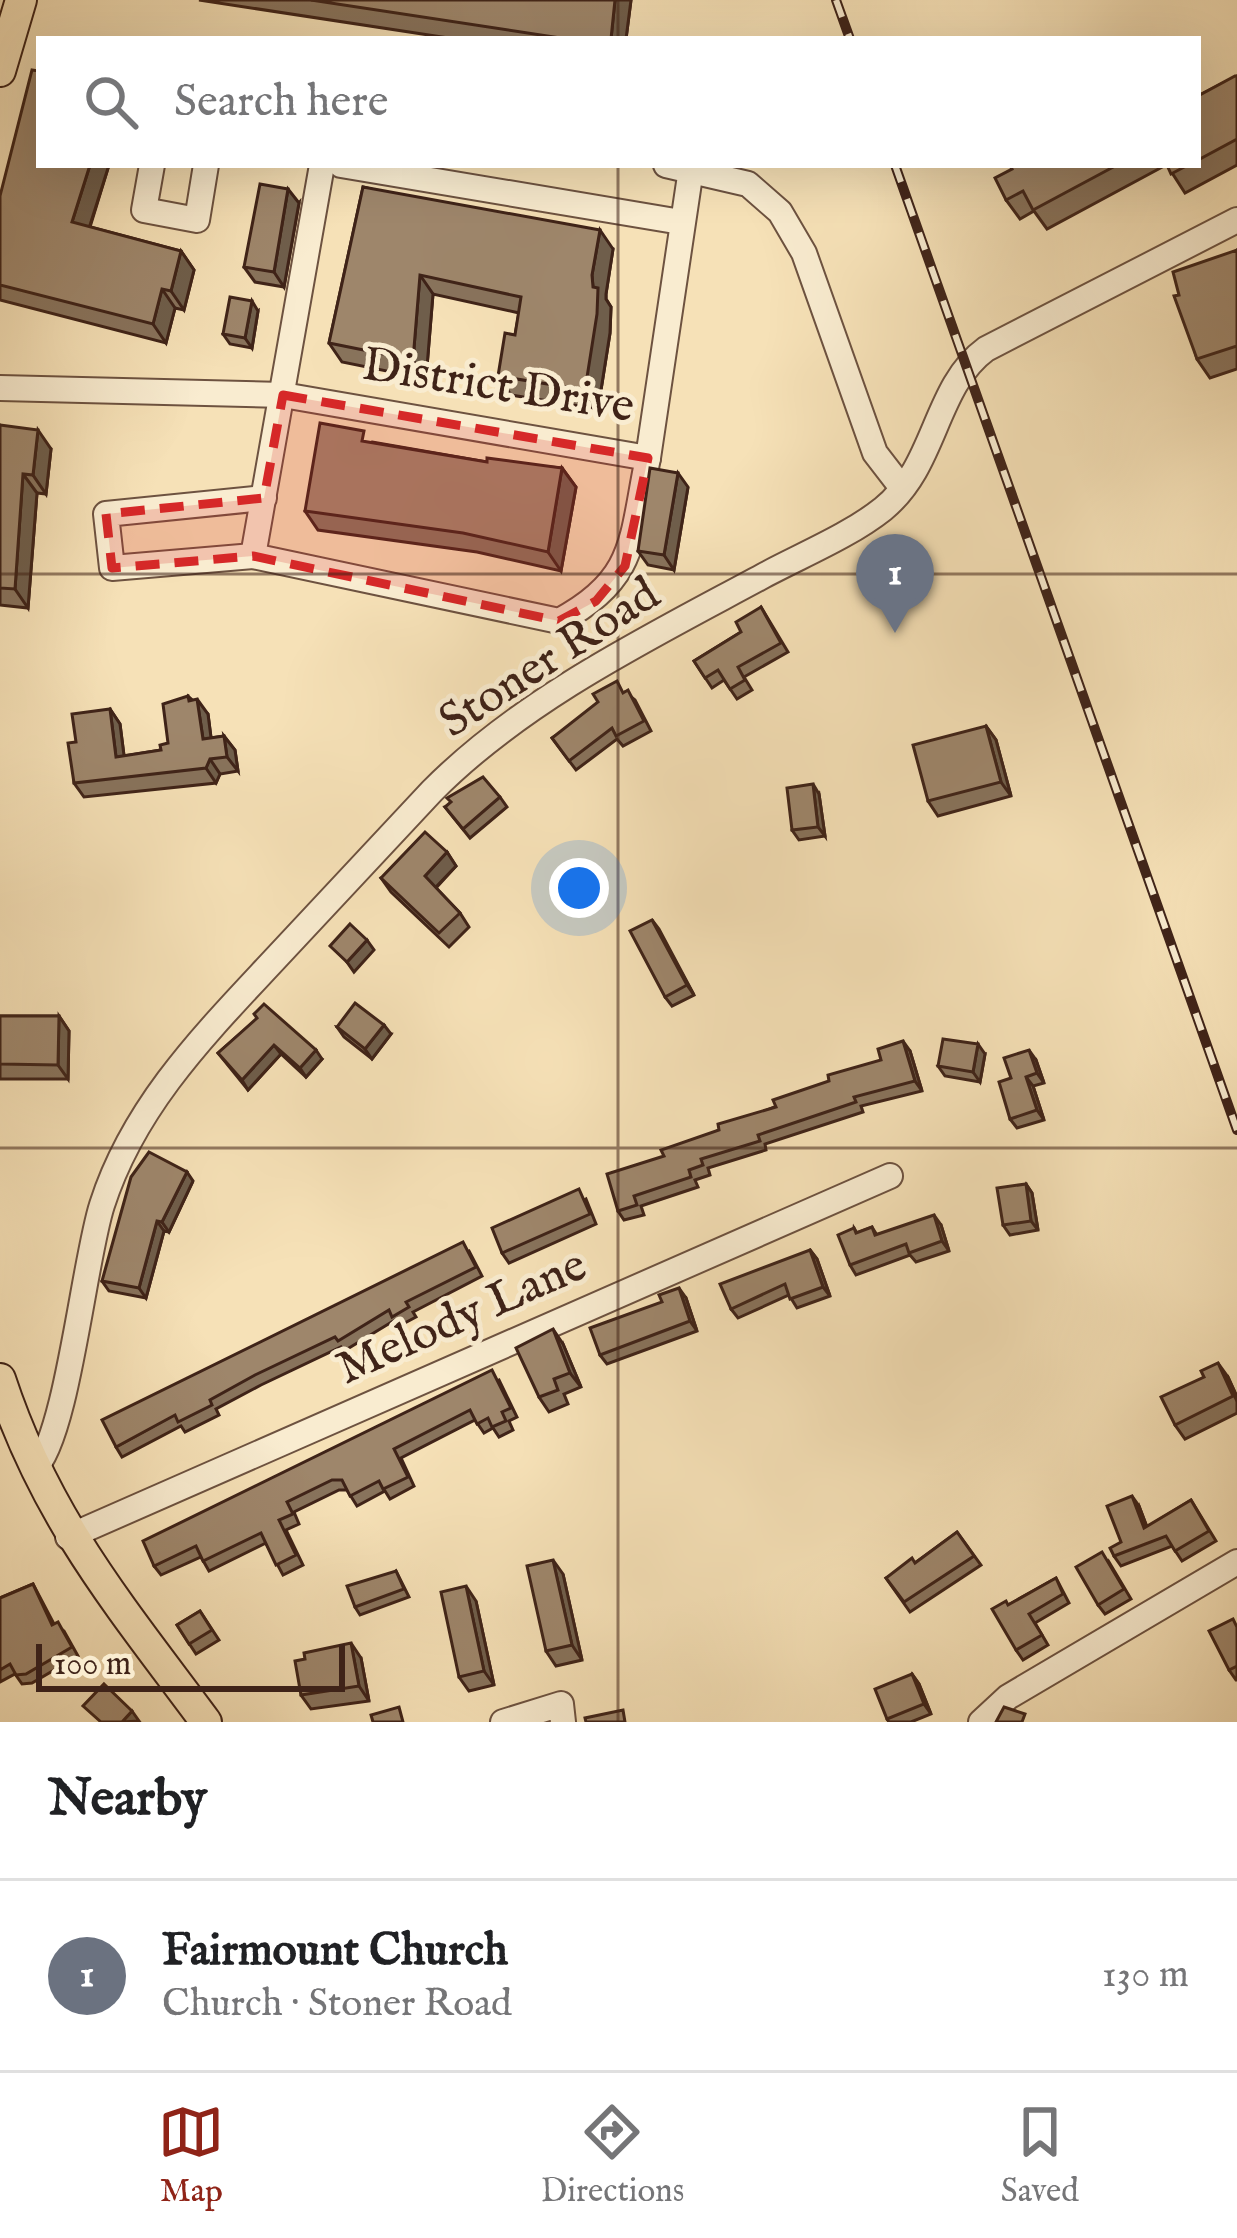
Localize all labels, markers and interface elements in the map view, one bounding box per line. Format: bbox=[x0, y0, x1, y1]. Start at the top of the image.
search box bbox=[36, 36, 1201, 168]
icon: search bbox=[78, 69, 144, 135]
text: Search here bbox=[174, 74, 388, 131]
street label: District Drive bbox=[358, 336, 638, 438]
pin: 1 bbox=[856, 534, 934, 633]
street label: Stoner Road bbox=[428, 565, 672, 752]
your location bbox=[549, 858, 609, 918]
street label: Melody Lane bbox=[328, 1236, 596, 1400]
scale bar bbox=[36, 1638, 345, 1691]
text: 100 m bbox=[54, 1644, 131, 1686]
text: Nearby bbox=[48, 1768, 207, 1833]
text: Fairmount Church bbox=[162, 1923, 508, 1980]
text: 1 bbox=[80, 1951, 94, 2000]
text: 130 m bbox=[1102, 1951, 1189, 2000]
text: Church · Stoner Road bbox=[162, 1980, 512, 2029]
tab: Map bbox=[158, 2099, 224, 2213]
tab: Directions bbox=[541, 2099, 684, 2213]
tab: Saved bbox=[1001, 2099, 1079, 2213]

